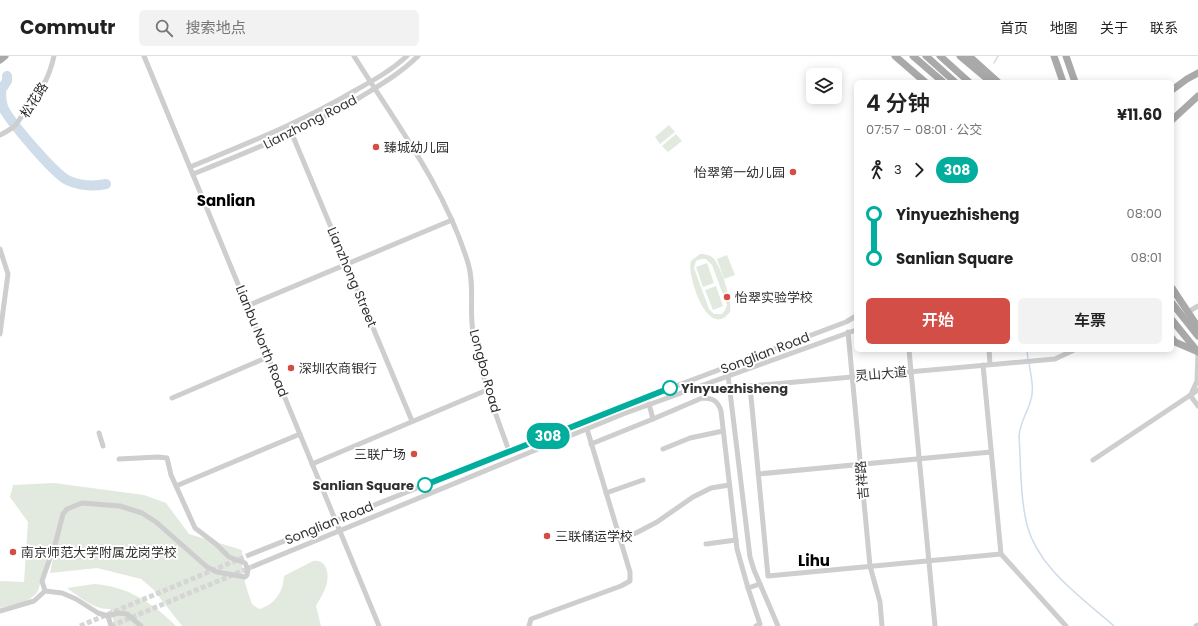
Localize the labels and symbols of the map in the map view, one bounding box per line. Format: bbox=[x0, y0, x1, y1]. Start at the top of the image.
street label: 松花路 bbox=[15, 78, 53, 122]
street label: Lianzhong Road bbox=[260, 90, 360, 154]
place label: 臻城幼儿园 bbox=[384, 138, 449, 157]
marker: 臻城幼儿园 bbox=[371, 142, 381, 152]
place label: 怡翠第一幼儿园 bbox=[694, 163, 785, 182]
marker: 怡翠第一幼儿园 bbox=[788, 167, 798, 177]
district label: Sanlian bbox=[197, 190, 255, 211]
street label: Lianzhong Street bbox=[322, 224, 382, 330]
street label: Lianbu North Road bbox=[231, 282, 293, 400]
place label: 怡翠实验学校 bbox=[735, 288, 813, 307]
marker: 怡翠实验学校 bbox=[722, 292, 732, 302]
street label: Longbo Road bbox=[465, 327, 505, 415]
street label: Songlian Road bbox=[718, 327, 812, 379]
place label: 深圳农商银行 bbox=[299, 359, 377, 378]
street label: 灵山大道 bbox=[854, 362, 908, 386]
marker: 深圳农商银行 bbox=[286, 363, 296, 373]
place label: Yinyuezhisheng bbox=[681, 379, 788, 398]
marker: Yinyuezhisheng bbox=[662, 380, 678, 396]
line badge: 308 bbox=[525, 423, 571, 449]
place label: 三联广场 bbox=[354, 445, 406, 464]
marker: 三联广场 bbox=[409, 449, 419, 459]
street label: 吉祥路 bbox=[851, 460, 873, 500]
place label: Sanlian Square bbox=[312, 476, 414, 495]
marker: Sanlian Square bbox=[417, 477, 433, 493]
street label: Songlian Road bbox=[282, 497, 376, 549]
place label: 三联储运学校 bbox=[555, 527, 633, 546]
marker: 三联储运学校 bbox=[542, 531, 552, 541]
place label: 南京师范大学附属龙岗学校 bbox=[21, 543, 177, 562]
marker: 南京师范大学附属龙岗学校 bbox=[8, 547, 18, 557]
district label: Lihu bbox=[798, 550, 830, 571]

